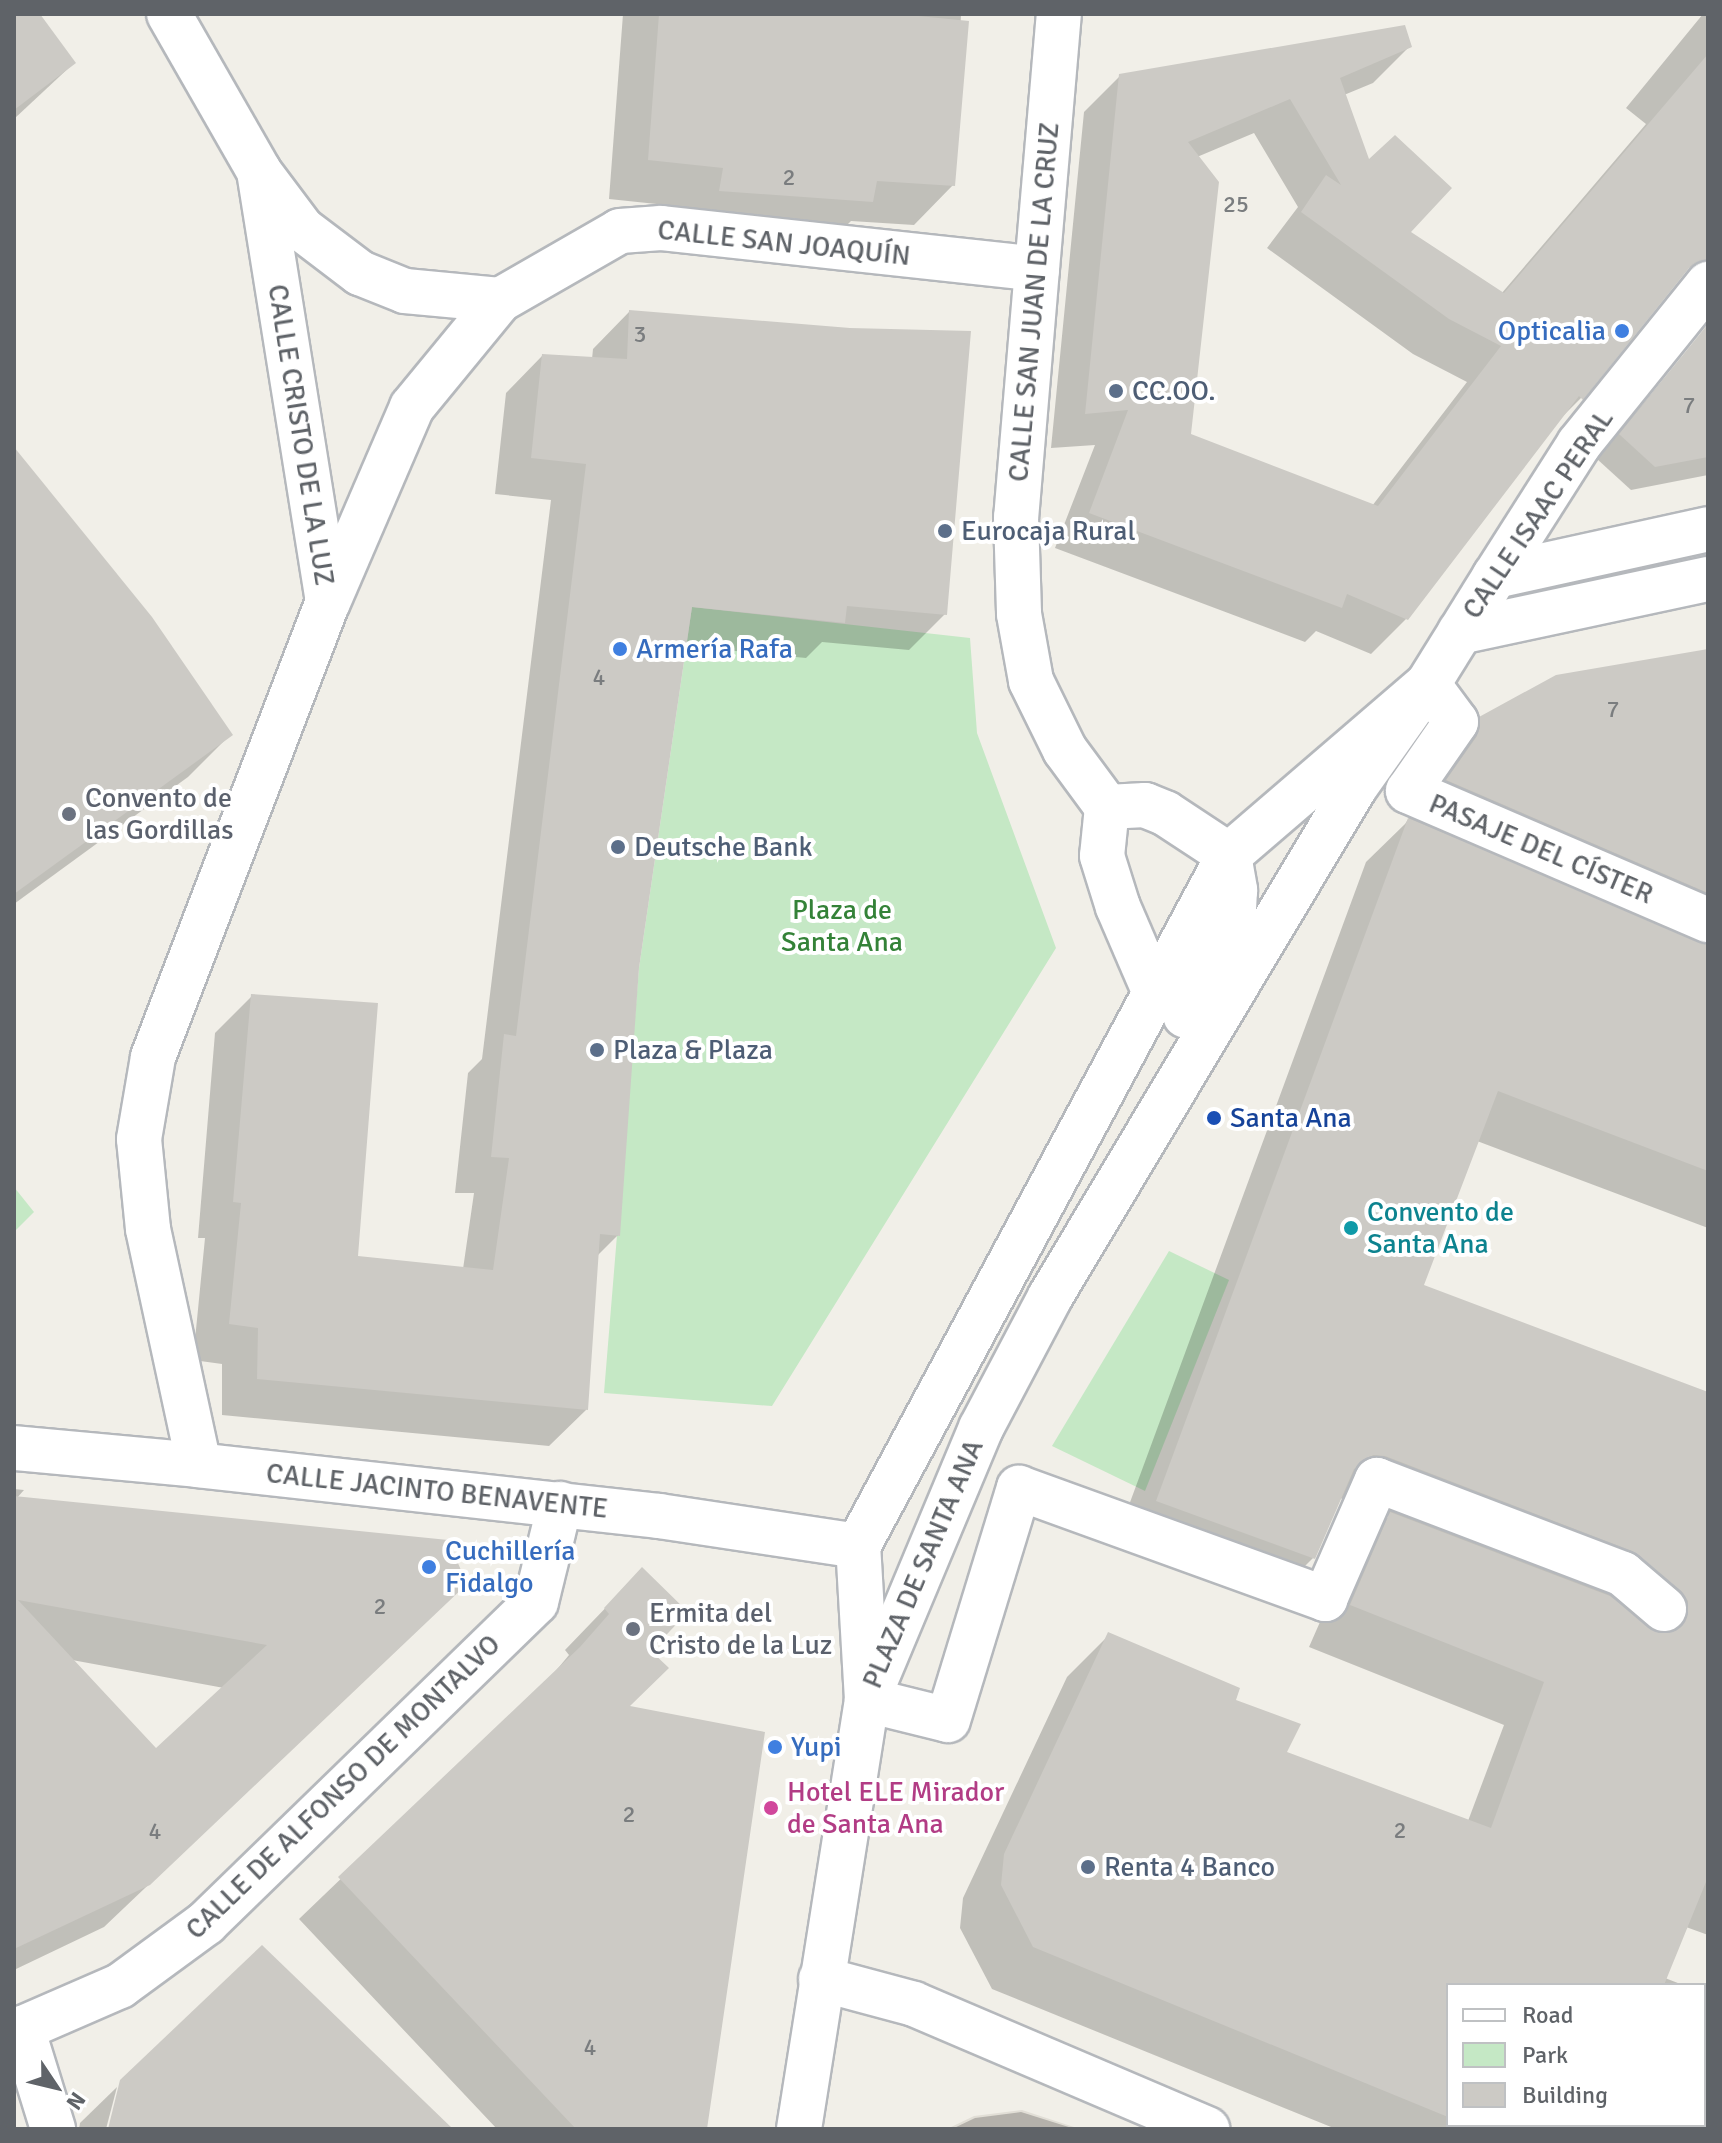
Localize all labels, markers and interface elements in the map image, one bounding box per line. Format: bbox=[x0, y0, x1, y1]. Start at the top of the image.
street label: CALLE SAN JUAN DE LA CRUZ bbox=[1002, 121, 1066, 483]
house number: 2 bbox=[783, 164, 795, 192]
house number: 25 bbox=[1223, 191, 1249, 219]
street label: CALLE SAN JOAQUÍN bbox=[656, 213, 912, 273]
street label: CALLE CRISTO DE LA LUZ bbox=[261, 282, 341, 588]
place label: Opticalia bbox=[1498, 314, 1606, 348]
house number: 3 bbox=[634, 321, 646, 349]
marker: Opticalia bbox=[1613, 322, 1631, 340]
place label: CC.OO. bbox=[1132, 374, 1216, 408]
marker: CC.OO. bbox=[1107, 382, 1125, 400]
house number: 7 bbox=[1683, 392, 1695, 420]
street label: CALLE ISAAC PERAL bbox=[1455, 403, 1621, 625]
place label: Eurocaja Rural bbox=[961, 514, 1136, 548]
marker: Eurocaja Rural bbox=[936, 522, 954, 540]
place label: Armería Rafa bbox=[636, 632, 793, 666]
marker: Armería Rafa bbox=[611, 640, 629, 658]
house number: 4 bbox=[593, 664, 605, 692]
house number: 7 bbox=[1607, 696, 1619, 724]
place label: Convento de las Gordillas bbox=[85, 781, 233, 847]
street label: PASAJE DEL CÍSTER bbox=[1424, 787, 1658, 911]
marker: Convento de las Gordillas bbox=[60, 805, 78, 823]
place label: Deutsche Bank bbox=[634, 830, 813, 864]
marker: Deutsche Bank bbox=[609, 838, 627, 856]
park label: Plaza de Santa Ana bbox=[781, 893, 903, 959]
place label: Plaza & Plaza bbox=[613, 1033, 773, 1067]
marker: Plaza & Plaza bbox=[588, 1041, 606, 1059]
place label: Santa Ana bbox=[1230, 1101, 1352, 1135]
marker: Santa Ana bbox=[1205, 1109, 1223, 1127]
place label: Convento de Santa Ana bbox=[1367, 1195, 1514, 1261]
marker: Convento de Santa Ana bbox=[1342, 1219, 1360, 1237]
street label: PLAZA DE SANTA ANA bbox=[855, 1435, 991, 1693]
street label: CALLE JACINTO BENAVENTE bbox=[265, 1456, 609, 1526]
place label: Cuchillería Fidalgo bbox=[445, 1534, 575, 1600]
marker: Cuchillería Fidalgo bbox=[420, 1558, 438, 1576]
house number: 2 bbox=[374, 1593, 386, 1621]
place label: Ermita del Cristo de la Luz bbox=[649, 1596, 832, 1662]
marker: Ermita del Cristo de la Luz bbox=[624, 1620, 642, 1638]
street label: CALLE DE ALFONSO DE MONTALVO bbox=[179, 1628, 507, 1946]
place label: Yupi bbox=[791, 1730, 842, 1764]
marker: Yupi bbox=[766, 1738, 784, 1756]
place label: Hotel ELE Mirador de Santa Ana bbox=[787, 1775, 1004, 1841]
marker: Hotel ELE Mirador de Santa Ana bbox=[762, 1799, 780, 1817]
house number: 2 bbox=[623, 1801, 635, 1829]
house number: 2 bbox=[1394, 1817, 1406, 1845]
house number: 4 bbox=[149, 1818, 161, 1846]
place label: Renta 4 Banco bbox=[1104, 1850, 1275, 1884]
marker: Renta 4 Banco bbox=[1079, 1858, 1097, 1876]
legend bbox=[1446, 1983, 1706, 2127]
text: Road bbox=[1522, 2000, 1573, 2030]
house number: 4 bbox=[584, 2034, 596, 2062]
text: Park bbox=[1522, 2040, 1568, 2070]
north arrow bbox=[16, 2047, 96, 2127]
text: Building bbox=[1522, 2080, 1608, 2110]
text: N bbox=[61, 2087, 92, 2115]

